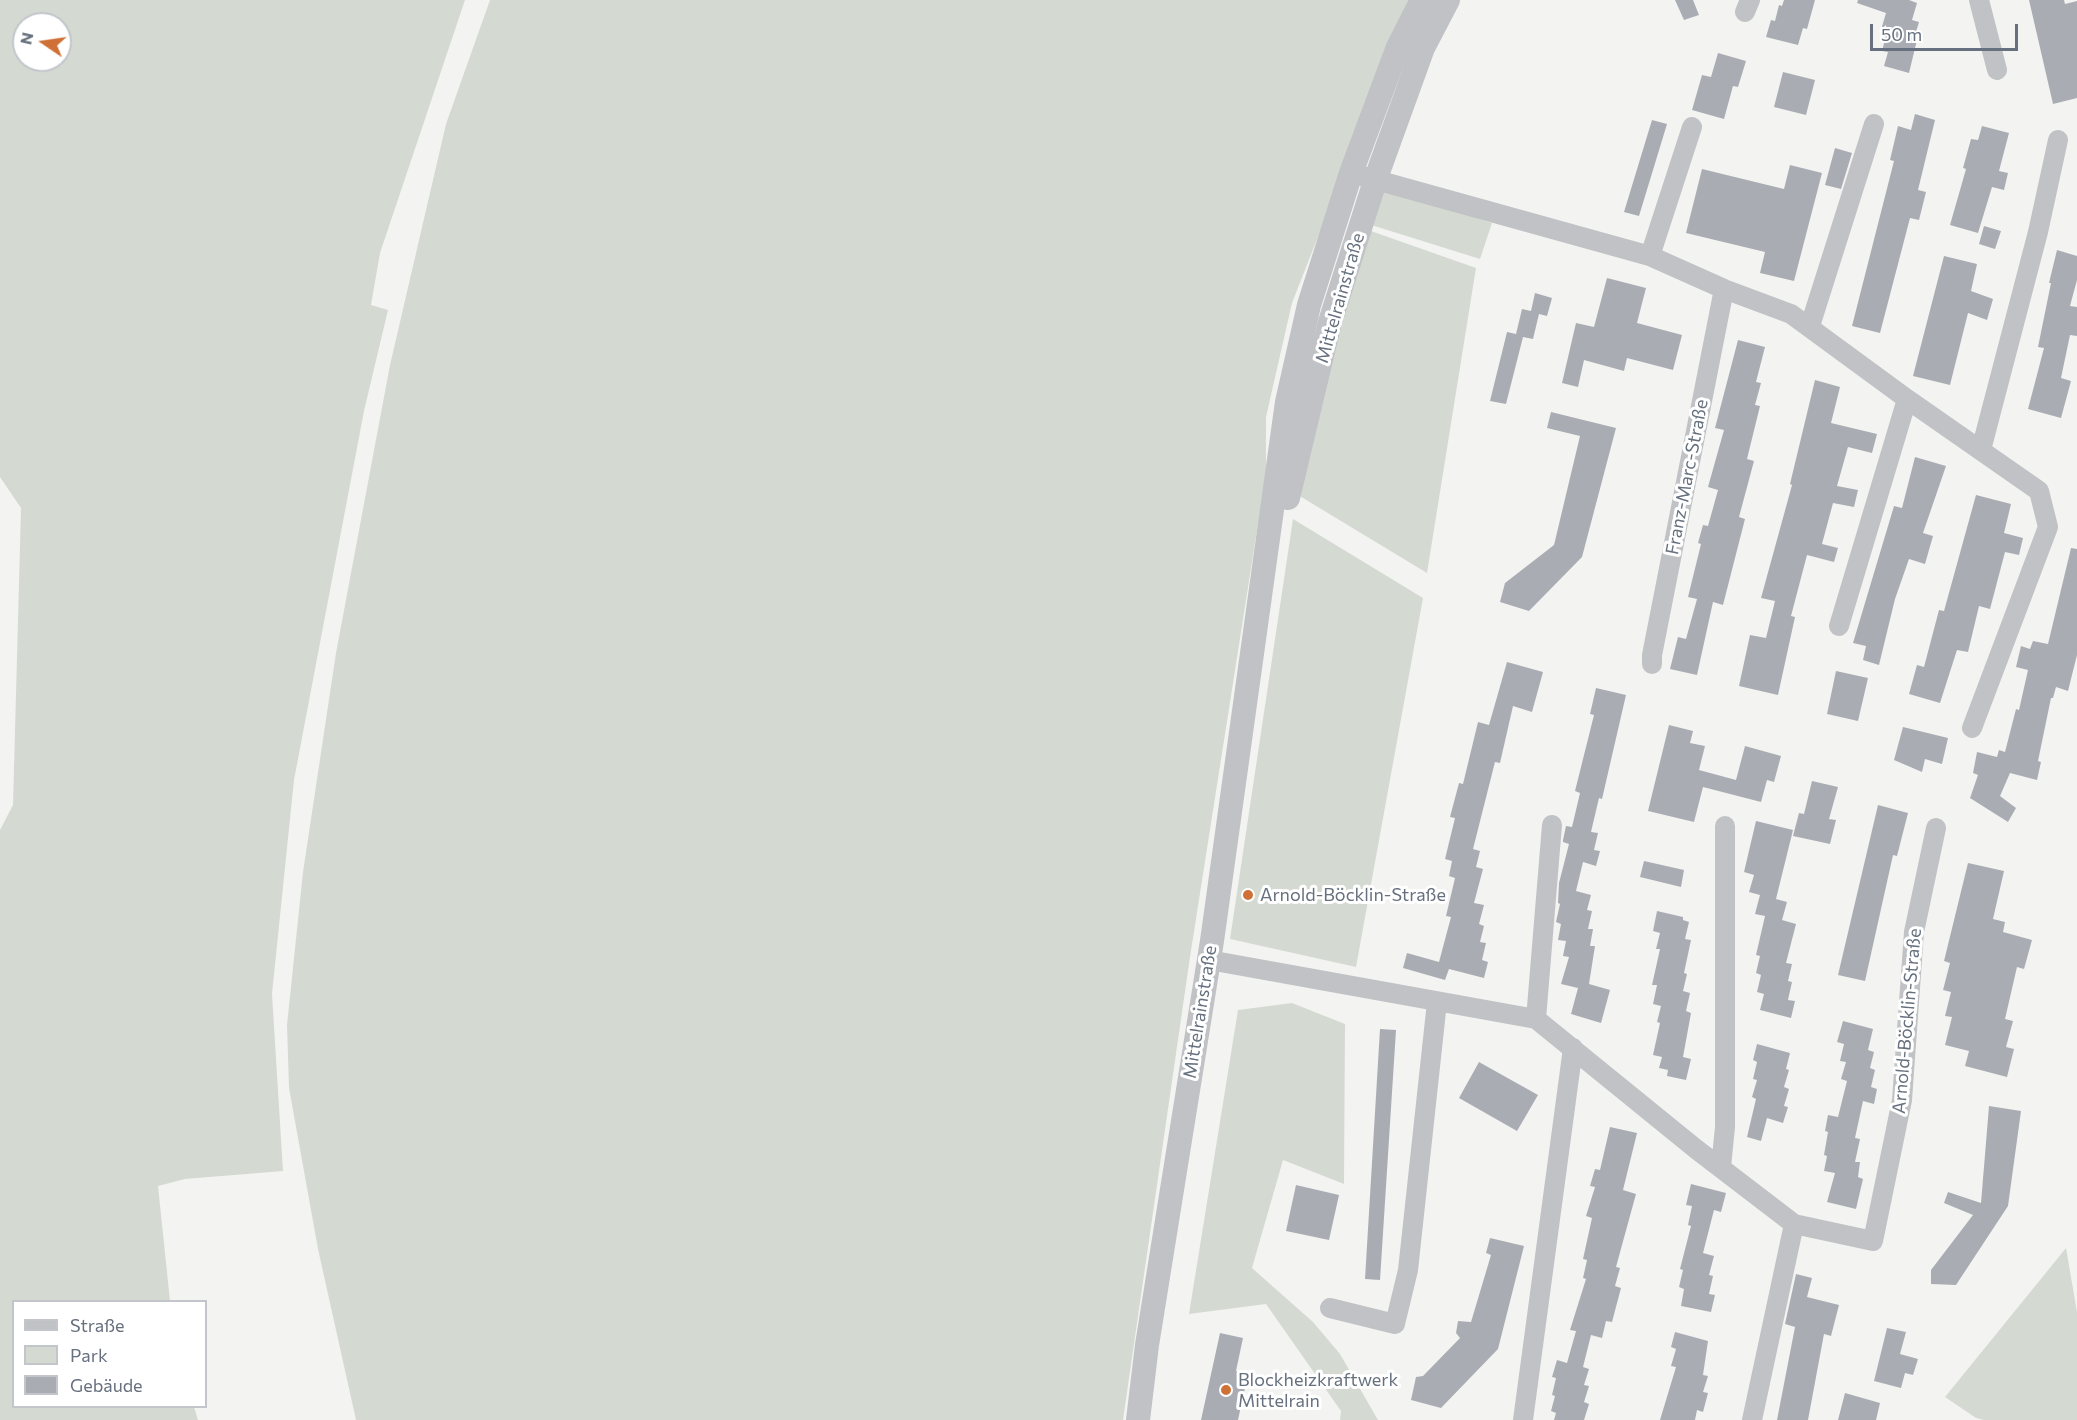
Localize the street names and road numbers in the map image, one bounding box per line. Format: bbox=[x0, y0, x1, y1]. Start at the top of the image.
street label: Mittelrainstraße bbox=[1311, 230, 1369, 366]
street label: Franz-Marc-Straße bbox=[1661, 398, 1713, 556]
street label: Arnold-Böcklin-Straße bbox=[1888, 927, 1926, 1115]
street label: Mittelrainstraße bbox=[1179, 944, 1221, 1080]

